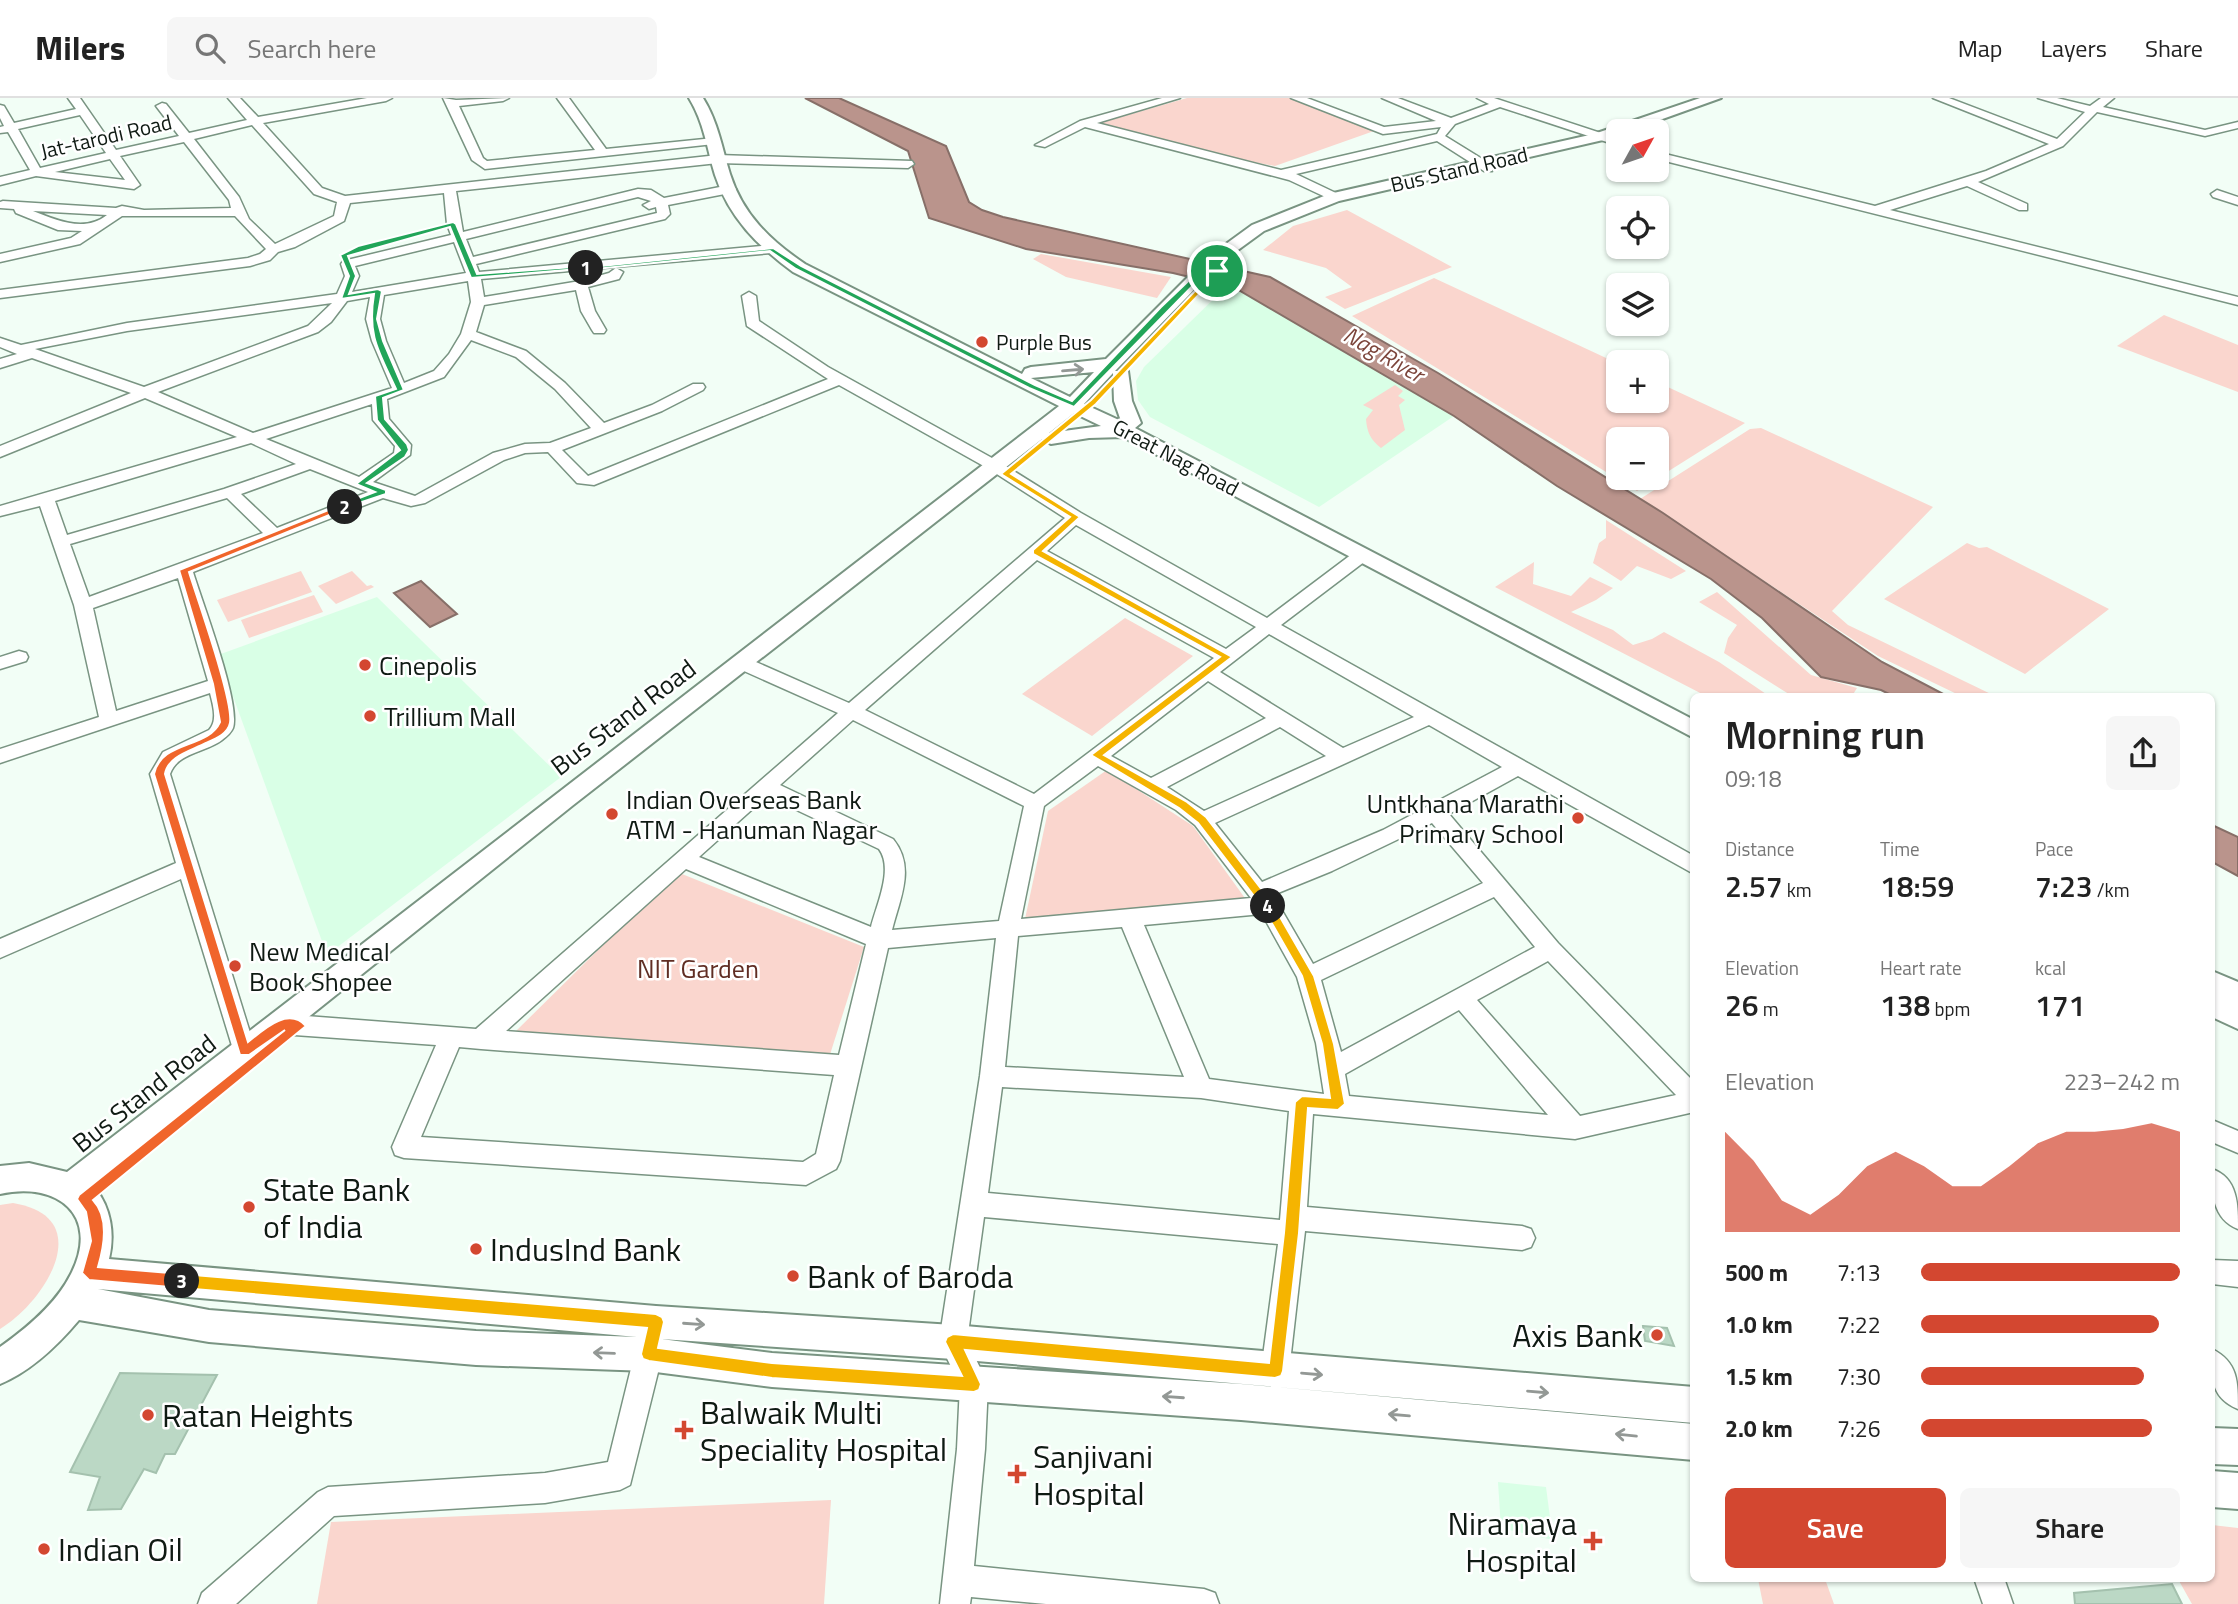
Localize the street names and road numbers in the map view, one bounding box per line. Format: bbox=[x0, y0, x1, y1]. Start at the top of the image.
street label: Jat-tarodi Road bbox=[37, 105, 175, 167]
street label: Bus Stand Road bbox=[1387, 138, 1531, 200]
street label: Great Nag Road bbox=[1107, 410, 1245, 504]
street label: Bus Stand Road bbox=[542, 649, 704, 785]
street label: Bus Stand Road bbox=[64, 1024, 224, 1162]

